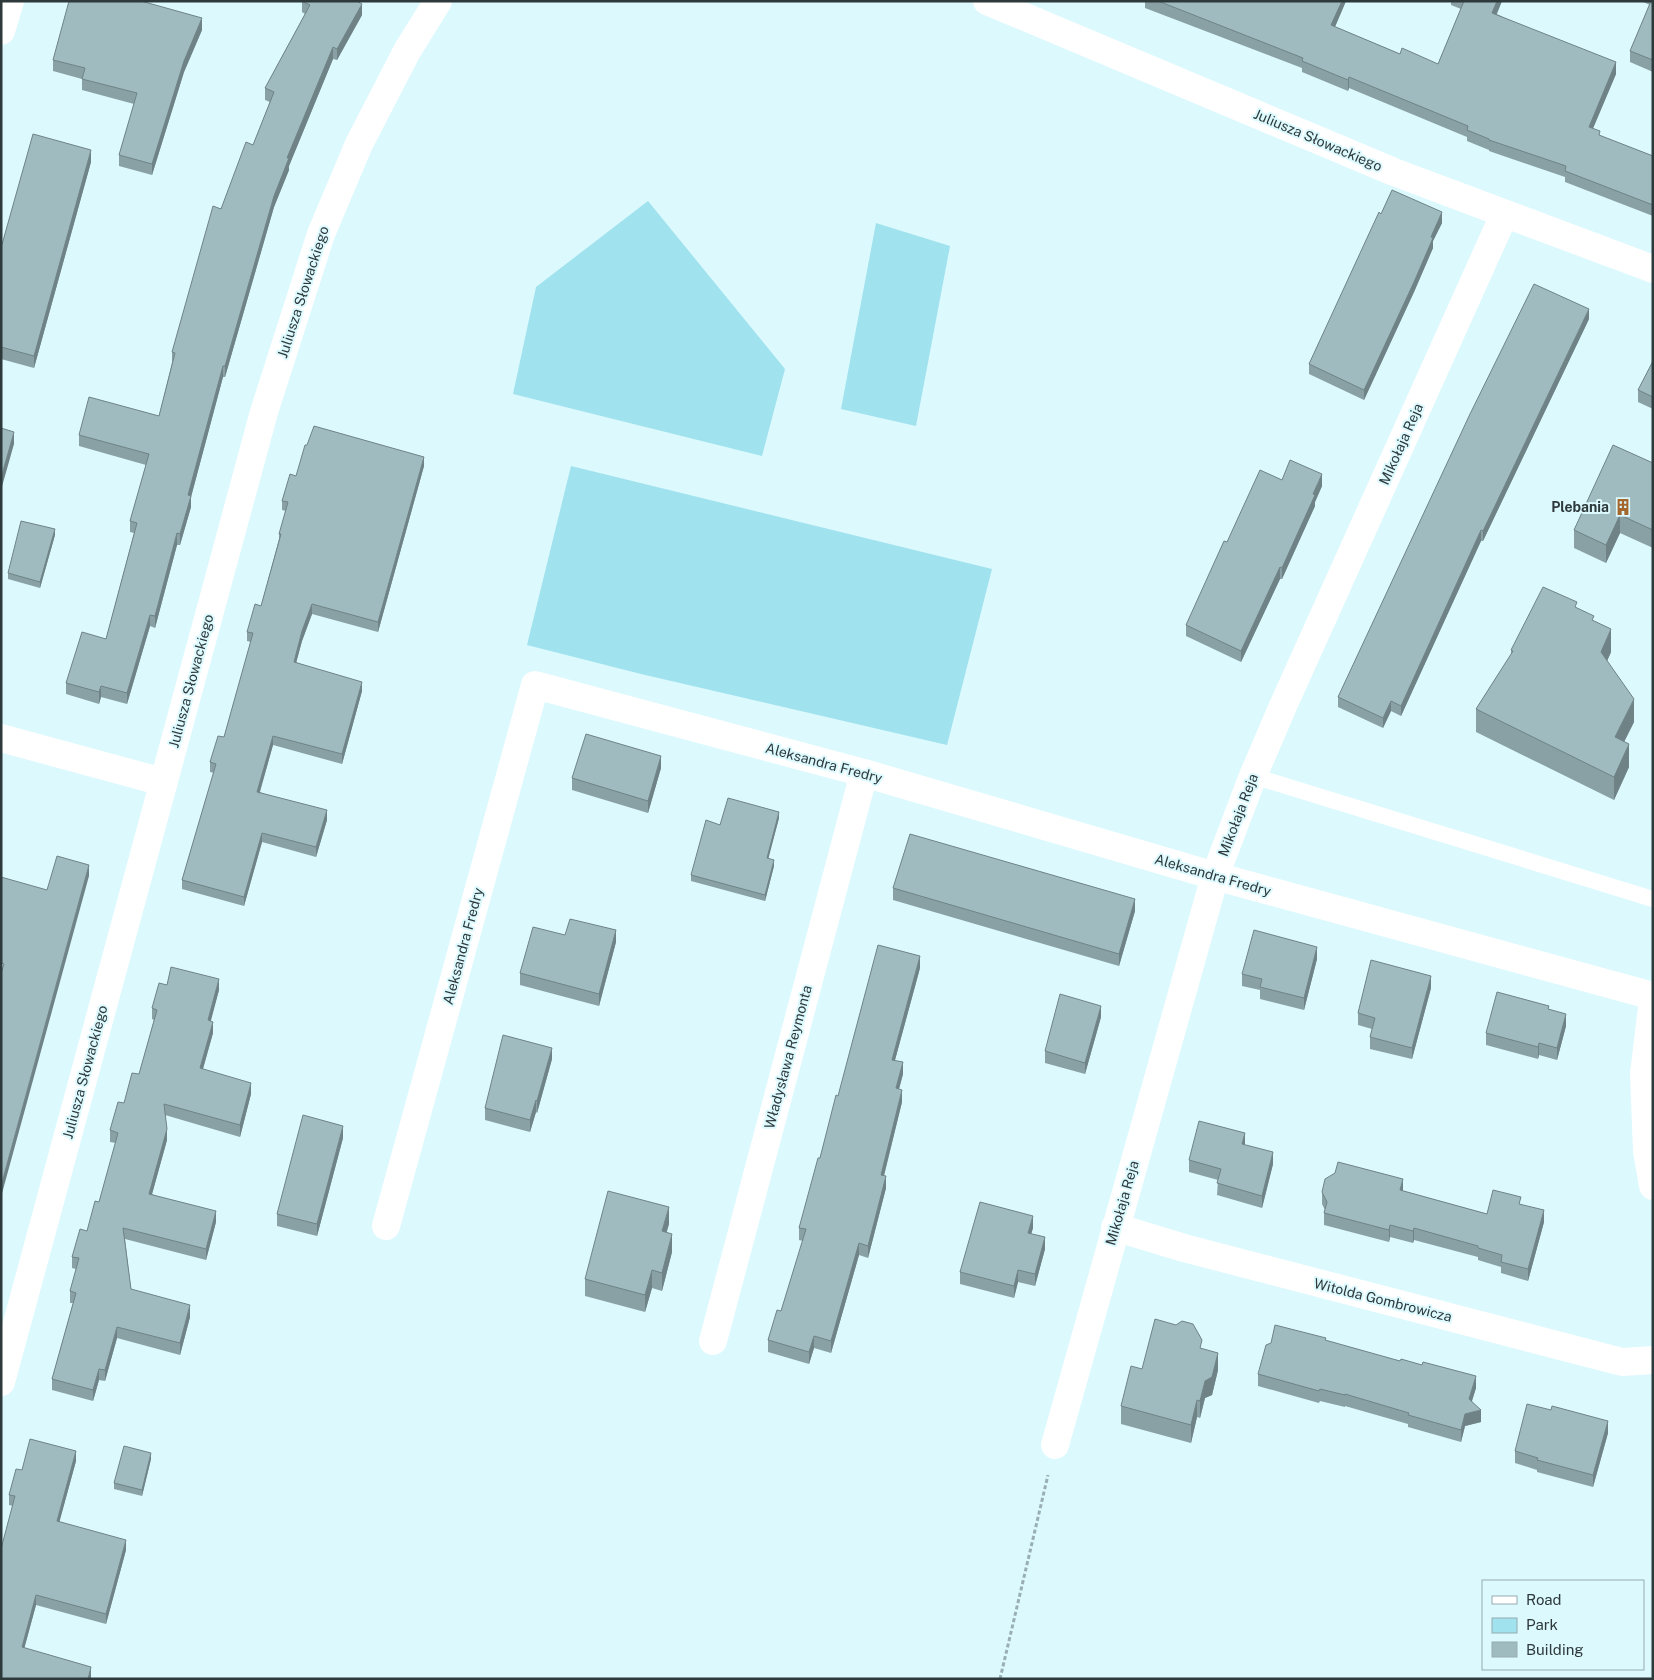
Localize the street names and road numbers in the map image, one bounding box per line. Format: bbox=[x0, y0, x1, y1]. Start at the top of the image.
street label: Juliusza Słowackiego bbox=[1251, 106, 1385, 174]
street label: Juliusza Słowackiego bbox=[274, 224, 332, 360]
street label: Mikołaja Reja bbox=[1376, 401, 1426, 487]
street label: Juliusza Słowackiego bbox=[165, 612, 217, 750]
street label: Aleksandra Fredry bbox=[764, 740, 885, 786]
street label: Mikołaja Reja bbox=[1215, 771, 1261, 859]
street label: Aleksandra Fredry bbox=[1153, 851, 1274, 899]
street label: Aleksandra Fredry bbox=[440, 885, 486, 1006]
street label: Władysława Reymonta bbox=[761, 983, 815, 1131]
street label: Juliusza Słowackiego bbox=[59, 1003, 111, 1141]
street label: Mikołaja Reja bbox=[1102, 1159, 1142, 1247]
street label: Witolda Gombrowicza bbox=[1312, 1275, 1454, 1325]

